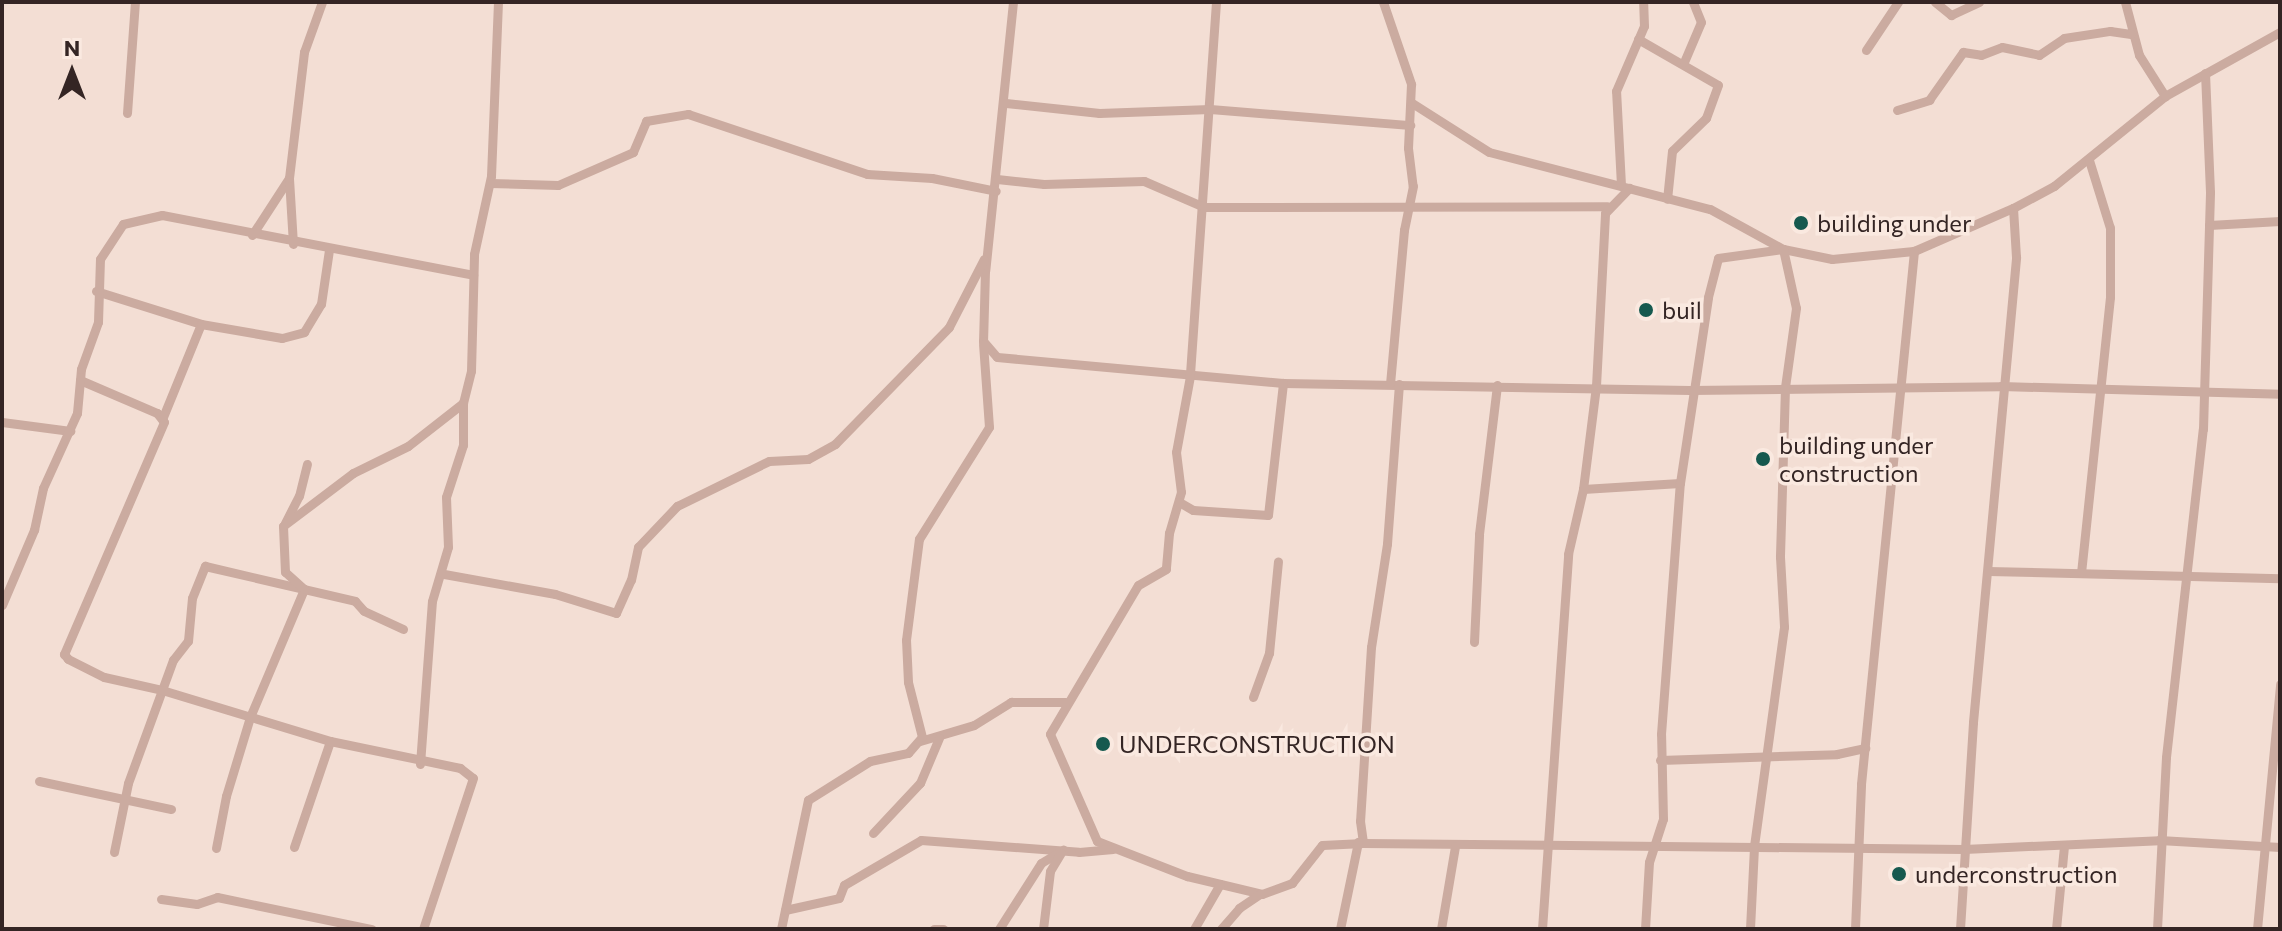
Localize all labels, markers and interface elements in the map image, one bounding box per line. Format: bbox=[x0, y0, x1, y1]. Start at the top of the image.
north arrow bbox=[32, 32, 112, 112]
text: N bbox=[64, 34, 80, 61]
place label: building under bbox=[1817, 209, 1972, 237]
marker: building under bbox=[1792, 214, 1810, 232]
place label: buil bbox=[1662, 296, 1702, 324]
marker: buil bbox=[1637, 301, 1655, 319]
place label: building under construction bbox=[1779, 431, 1934, 487]
marker: building under construction bbox=[1754, 450, 1772, 468]
place label: UNDERCONSTRUCTION bbox=[1119, 730, 1395, 758]
marker: UNDERCONSTRUCTION bbox=[1094, 735, 1112, 753]
place label: underconstruction bbox=[1915, 860, 2117, 888]
marker: underconstruction bbox=[1890, 865, 1908, 883]

